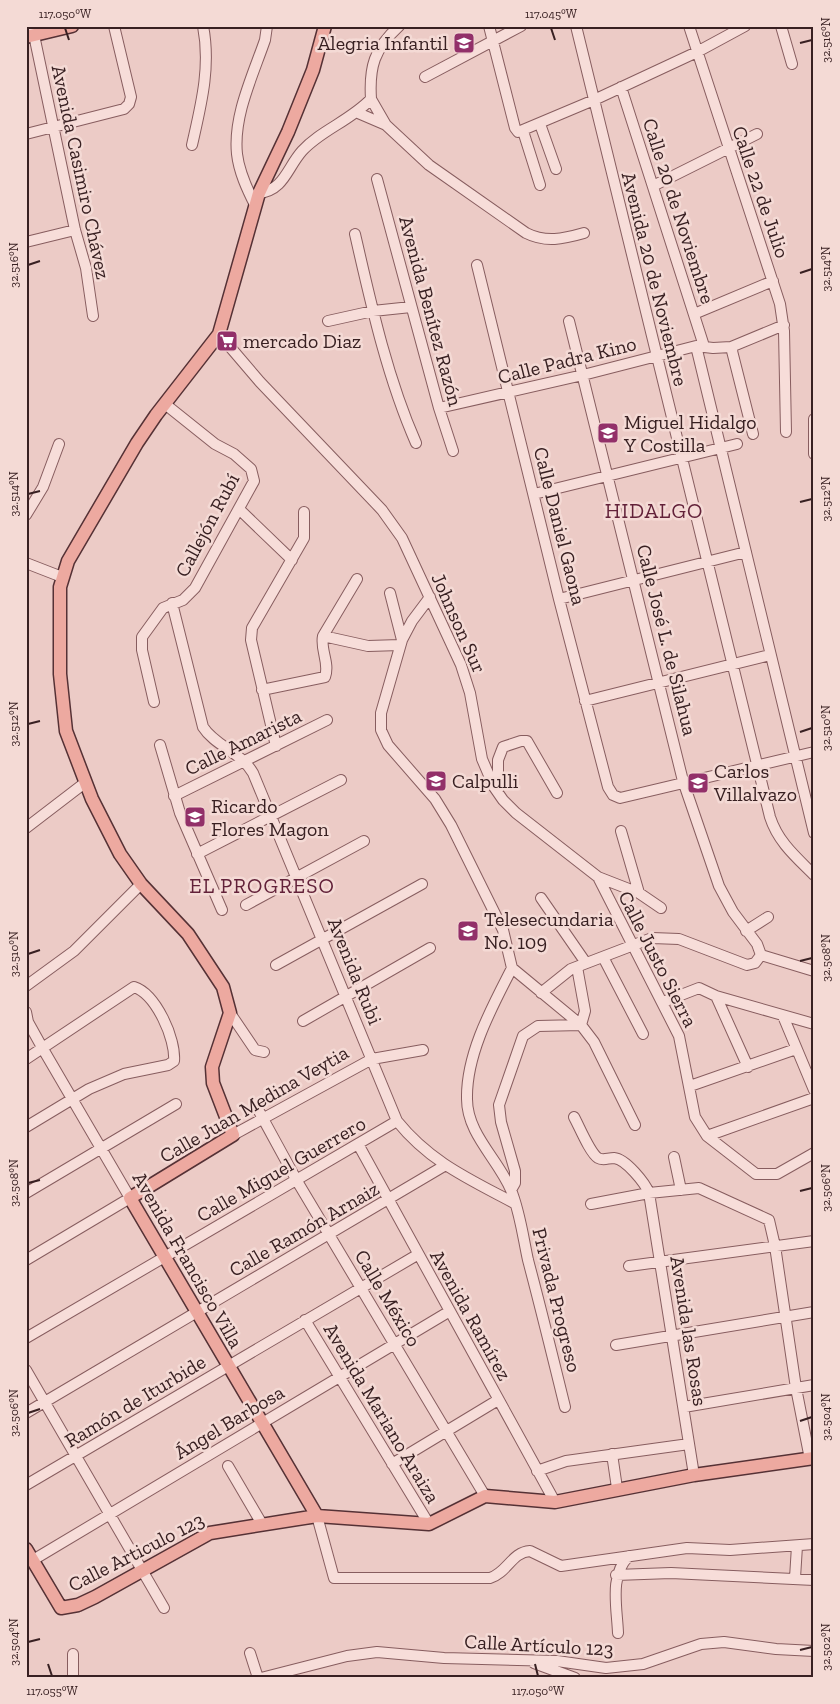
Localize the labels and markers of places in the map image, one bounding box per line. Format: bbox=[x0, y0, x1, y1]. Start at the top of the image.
place label: Alegria Infantil bbox=[317, 31, 448, 55]
school or university icon: Alegria Infantil bbox=[452, 31, 476, 55]
supermarket icon: mercado Diaz bbox=[215, 329, 239, 353]
place label: mercado Diaz bbox=[243, 329, 361, 353]
place label: Miguel Hidalgo Y Costilla bbox=[623, 410, 757, 457]
school or university icon: Miguel Hidalgo Y Costilla bbox=[596, 421, 620, 445]
place label: Carlos Villalvazo bbox=[713, 759, 797, 806]
school or university icon: Calpulli bbox=[424, 769, 448, 793]
place label: Calpulli bbox=[452, 769, 519, 793]
school or university icon: Carlos Villalvazo bbox=[686, 771, 710, 795]
place label: Ricardo Flores Magon bbox=[211, 794, 329, 841]
school or university icon: Ricardo Flores Magon bbox=[183, 805, 207, 829]
place label: Telesecundaria No. 109 bbox=[484, 907, 614, 954]
school or university icon: Telesecundaria No. 109 bbox=[456, 919, 480, 943]

